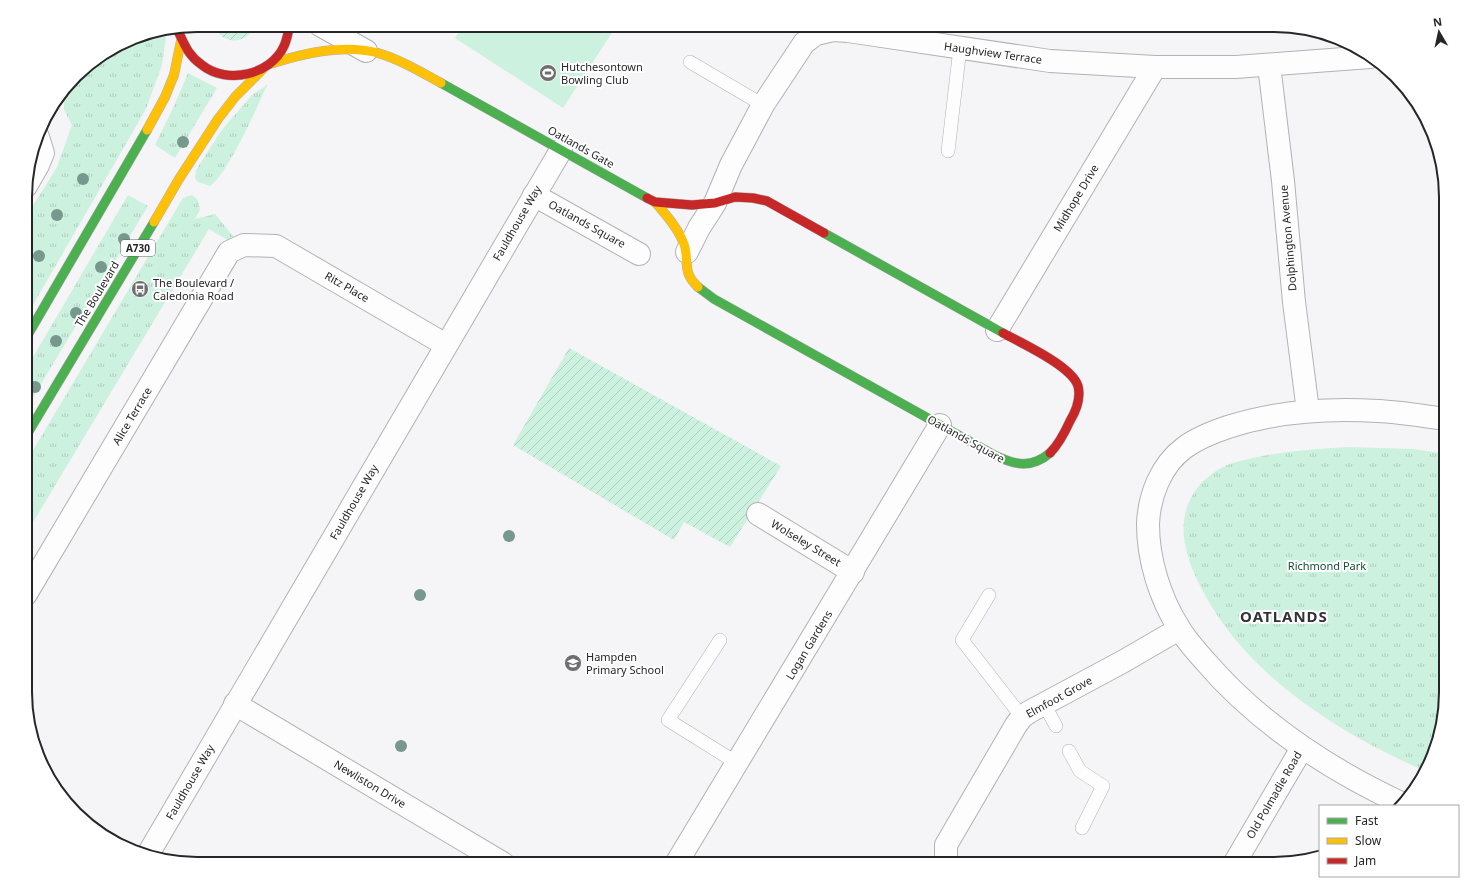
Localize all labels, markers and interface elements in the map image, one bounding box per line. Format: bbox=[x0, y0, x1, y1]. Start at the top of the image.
north arrow bbox=[1419, 12, 1459, 52]
text: N bbox=[1432, 14, 1443, 30]
street label: Haughview Terrace bbox=[943, 38, 1043, 67]
place label: Hutchesontown Bowling Club bbox=[561, 59, 643, 87]
sports icon: Hutchesontown Bowling Club bbox=[538, 63, 558, 83]
street label: Oatlands Gate bbox=[545, 122, 617, 171]
street label: Midhope Drive bbox=[1050, 161, 1102, 234]
street label: Fauldhouse Way bbox=[489, 182, 544, 263]
street label: Dolphington Avenue bbox=[1275, 184, 1300, 292]
street label: Oatlands Square bbox=[546, 196, 628, 251]
road number: A730 bbox=[121, 240, 155, 256]
street label: The Boulevard bbox=[71, 258, 122, 329]
street label: Ritz Place bbox=[322, 268, 372, 305]
place label: The Boulevard / Caledonia Road bbox=[153, 275, 234, 303]
bus stop icon: The Boulevard / Caledonia Road bbox=[130, 279, 150, 299]
street label: Alice Terrace bbox=[108, 384, 155, 448]
street label: Oatlands Square bbox=[925, 411, 1007, 466]
street label: Fauldhouse Way bbox=[326, 461, 381, 542]
street label: Wolseley Street bbox=[769, 516, 844, 569]
park label: Richmond Park bbox=[1288, 558, 1366, 573]
district label: OATLANDS bbox=[1240, 606, 1328, 626]
street label: Logan Gardens bbox=[782, 607, 835, 682]
place label: Hampden Primary School bbox=[586, 649, 664, 677]
school or university icon: Hampden Primary School bbox=[563, 653, 583, 673]
street label: Elmfoot Grove bbox=[1023, 672, 1095, 721]
street label: Fauldhouse Way bbox=[162, 741, 217, 822]
street label: Old Polmadie Road bbox=[1242, 748, 1305, 841]
street label: Newliston Drive bbox=[331, 756, 409, 811]
legend bbox=[1319, 805, 1459, 877]
text: Fast bbox=[1355, 812, 1379, 829]
text: Slow bbox=[1355, 832, 1382, 849]
text: Jam bbox=[1354, 852, 1376, 869]

